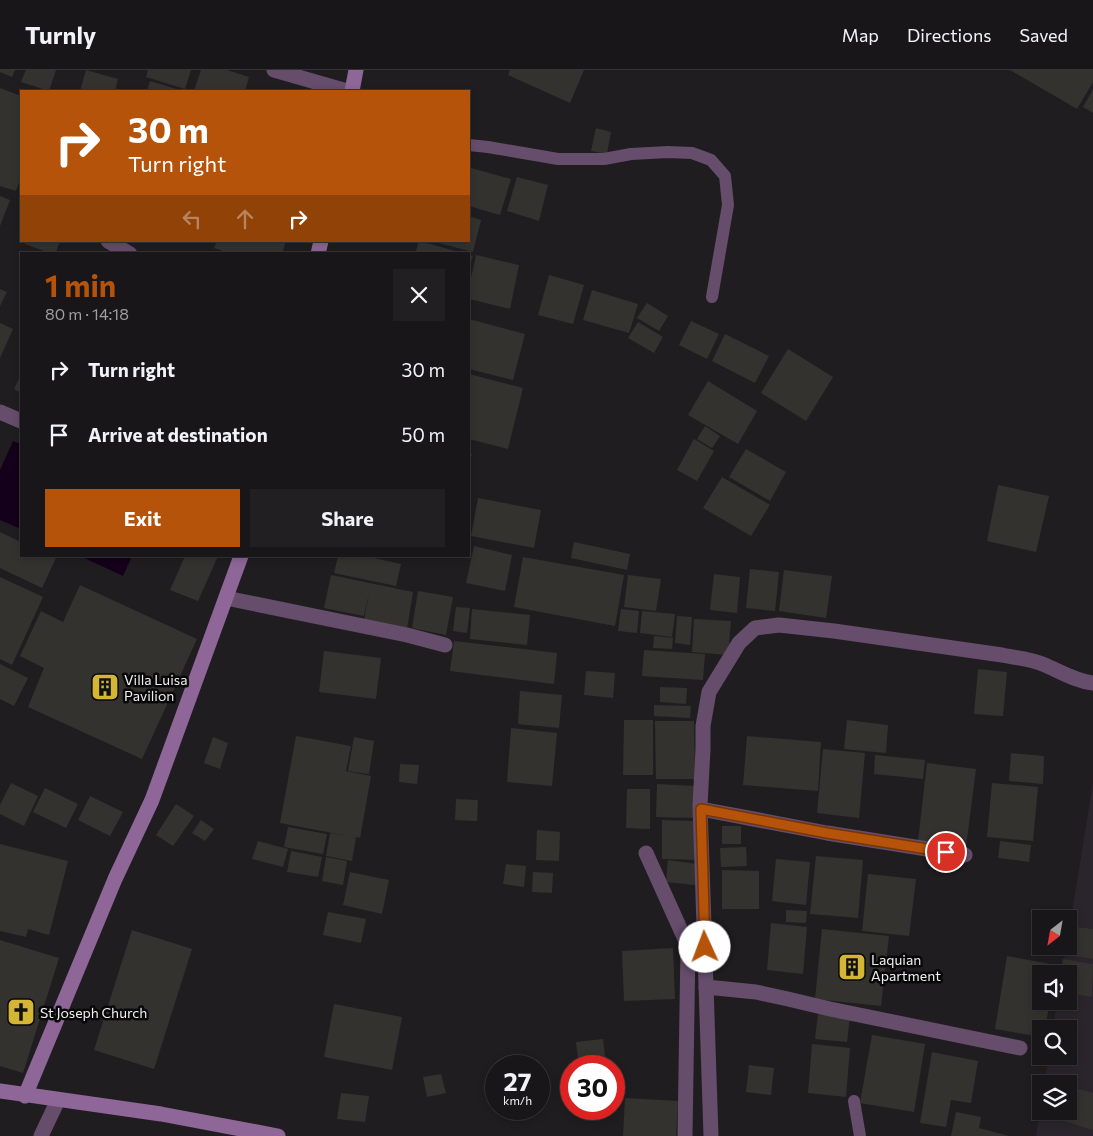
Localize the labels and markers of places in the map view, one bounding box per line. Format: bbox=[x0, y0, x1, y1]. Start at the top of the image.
place label: Villa Luisa Pavilion bbox=[124, 671, 187, 704]
building icon: Villa Luisa Pavilion bbox=[90, 672, 120, 702]
pin bbox=[925, 831, 967, 873]
place label: Laquian Apartment bbox=[871, 951, 941, 984]
building icon: Laquian Apartment bbox=[837, 952, 867, 982]
church icon: St Joseph Church bbox=[6, 997, 36, 1027]
place label: St Joseph Church bbox=[40, 1004, 147, 1021]

